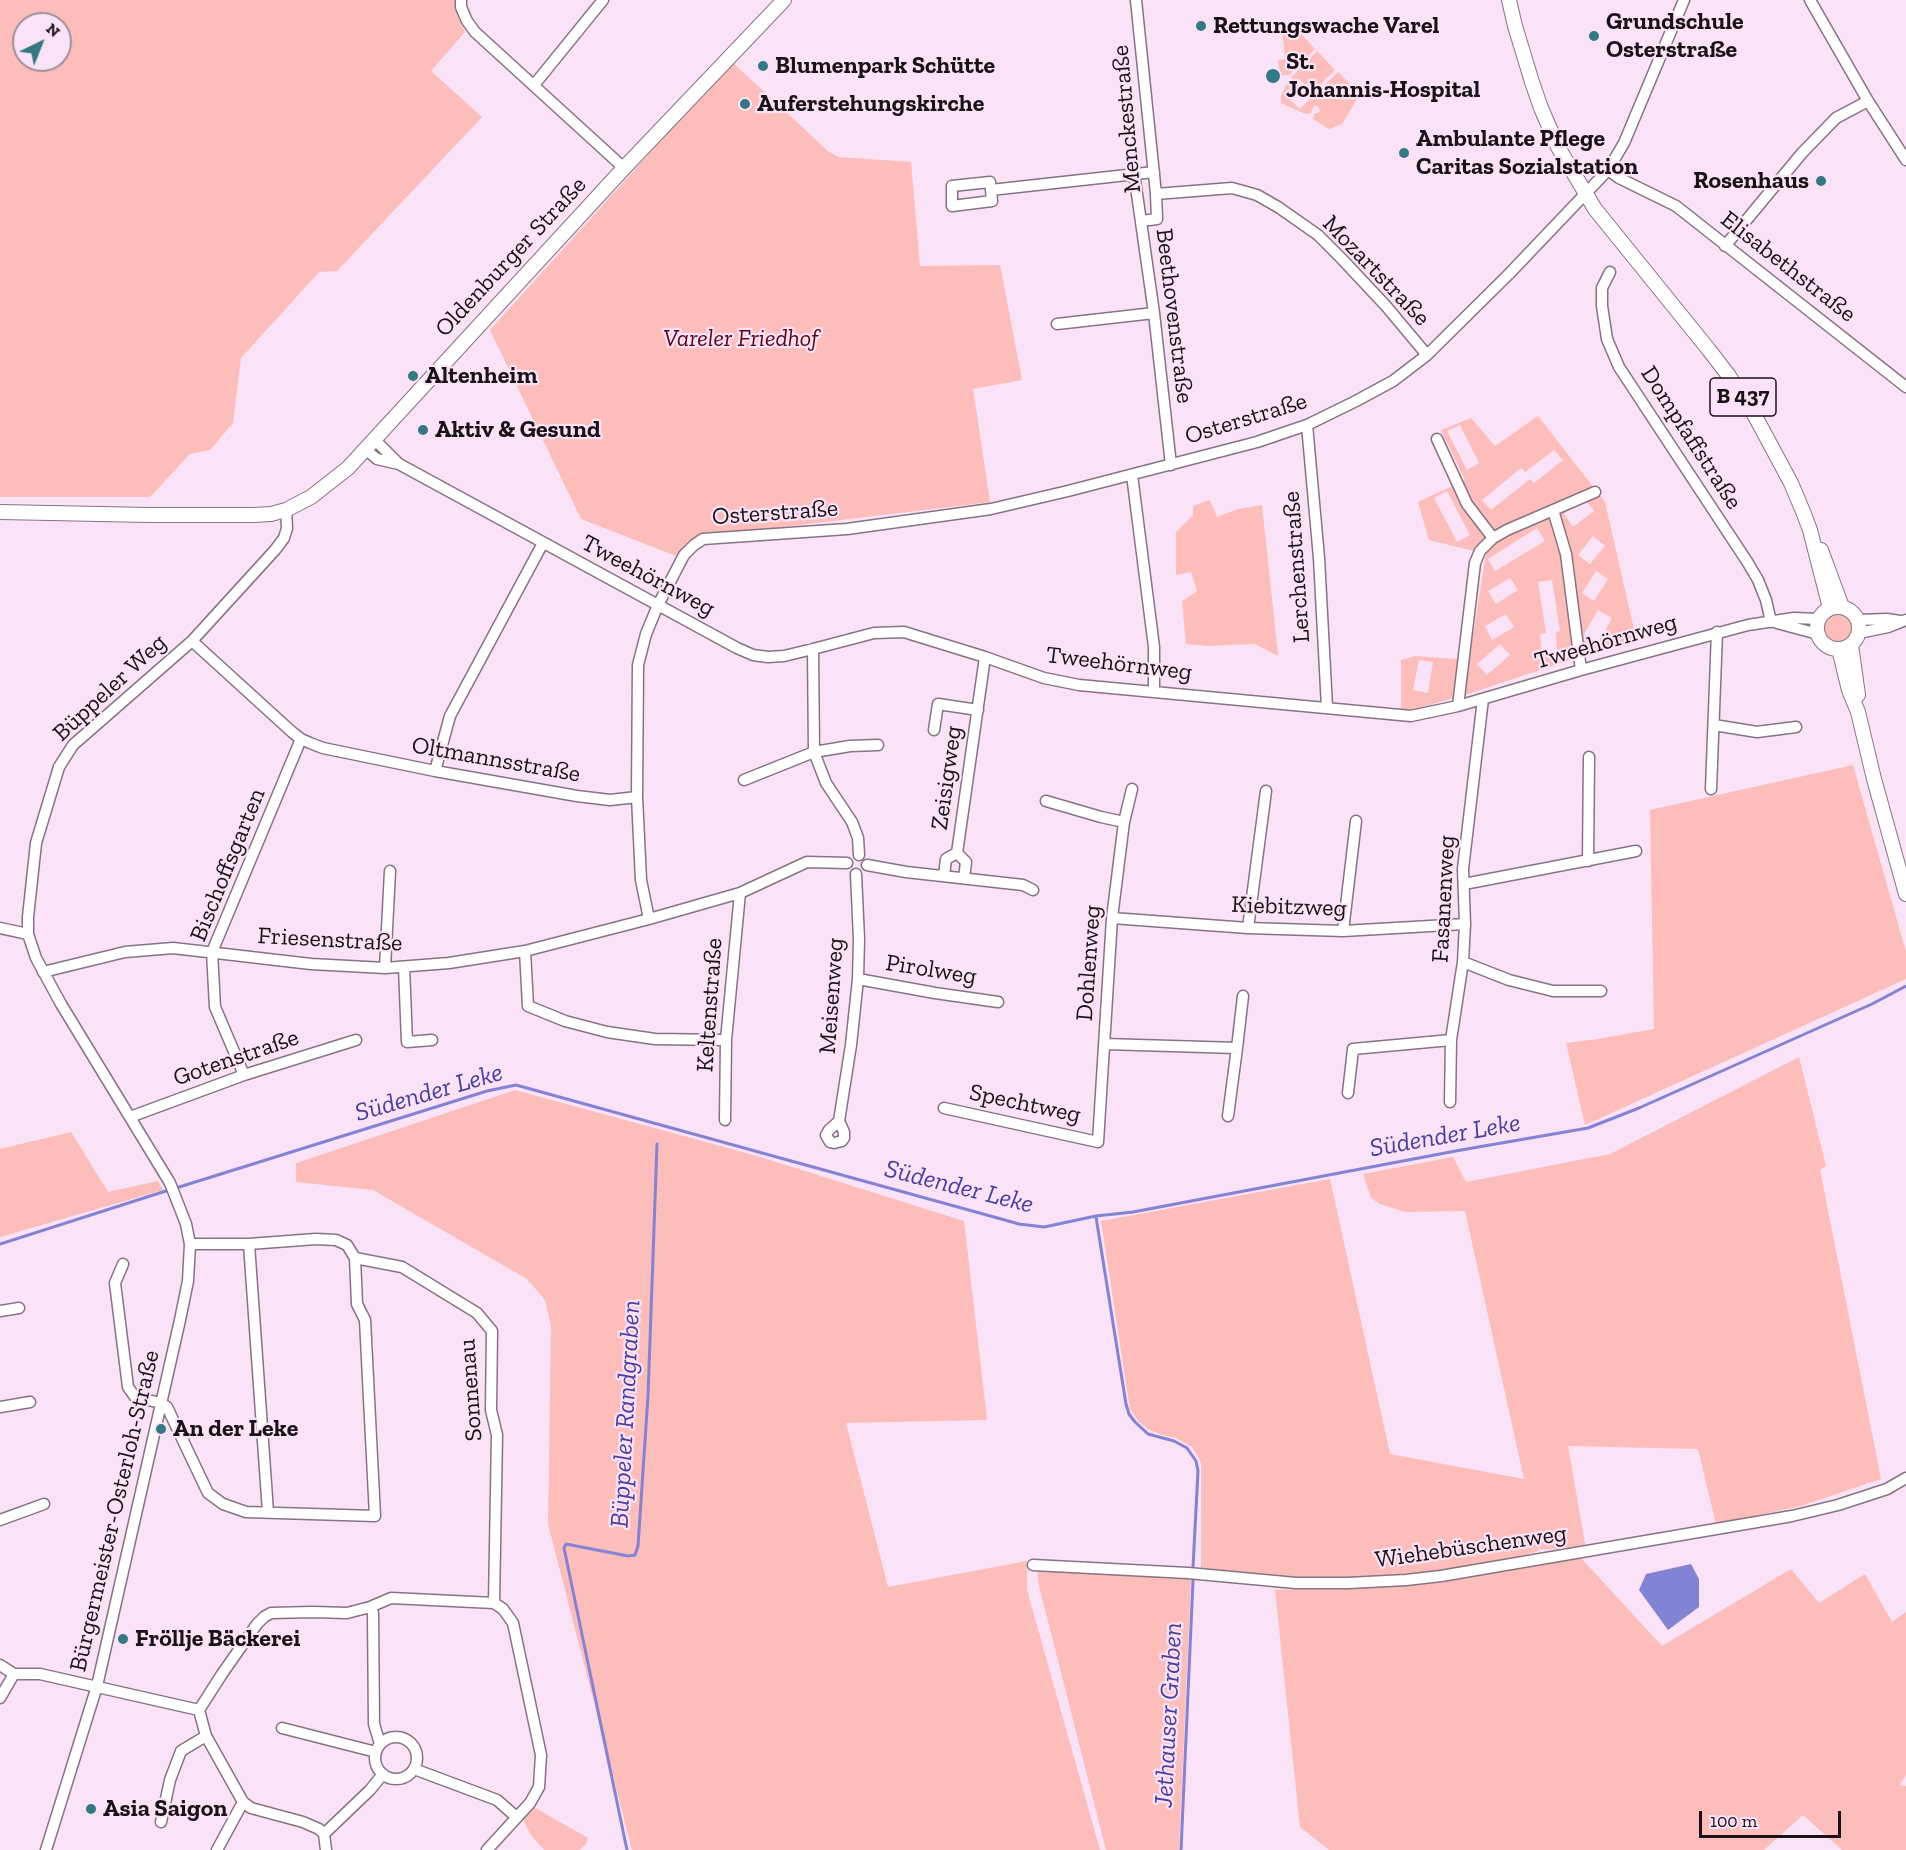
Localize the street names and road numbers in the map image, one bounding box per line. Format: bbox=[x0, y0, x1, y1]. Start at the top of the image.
street label: Menckestraße bbox=[1106, 44, 1148, 194]
street label: Oldenburger Straße bbox=[429, 171, 593, 343]
street label: Elisabethstraße bbox=[1715, 205, 1861, 329]
street label: Mozartstraße bbox=[1316, 210, 1436, 332]
street label: Beethovenstraße bbox=[1149, 227, 1199, 405]
street label: Dompfaffstraße bbox=[1634, 361, 1748, 515]
road number: B 437 bbox=[1710, 378, 1776, 416]
street label: Osterstraße bbox=[1181, 387, 1311, 451]
street label: Lerchenstraße bbox=[1277, 490, 1317, 644]
street label: Osterstraße bbox=[711, 494, 839, 532]
street label: Tweehörnweg bbox=[576, 529, 720, 623]
street label: Tweehörnweg bbox=[1531, 608, 1681, 676]
street label: Büppeler Weg bbox=[47, 628, 173, 748]
street label: Tweehörnweg bbox=[1044, 641, 1194, 687]
street label: Zeisigweg bbox=[925, 724, 969, 832]
street label: Oltmannsstraße bbox=[409, 731, 583, 789]
street label: Bischoffsgarten bbox=[184, 784, 272, 946]
street label: Fasanenweg bbox=[1426, 835, 1462, 963]
street label: Kiebitzweg bbox=[1231, 891, 1347, 923]
street label: Dohlenweg bbox=[1071, 904, 1107, 1022]
street label: Friesenstraße bbox=[257, 922, 403, 958]
street label: Keltenstraße bbox=[691, 937, 729, 1073]
street label: Meisenweg bbox=[814, 937, 850, 1055]
street label: Pirolweg bbox=[884, 949, 978, 991]
street label: Gotenstraße bbox=[169, 1023, 303, 1093]
street label: Spechtweg bbox=[967, 1078, 1083, 1130]
street label: Sonnenau bbox=[453, 1338, 489, 1442]
street label: Bürgermeister-Osterloh-Straße bbox=[64, 1347, 166, 1675]
street label: Wiehebüschenweg bbox=[1373, 1519, 1569, 1575]

